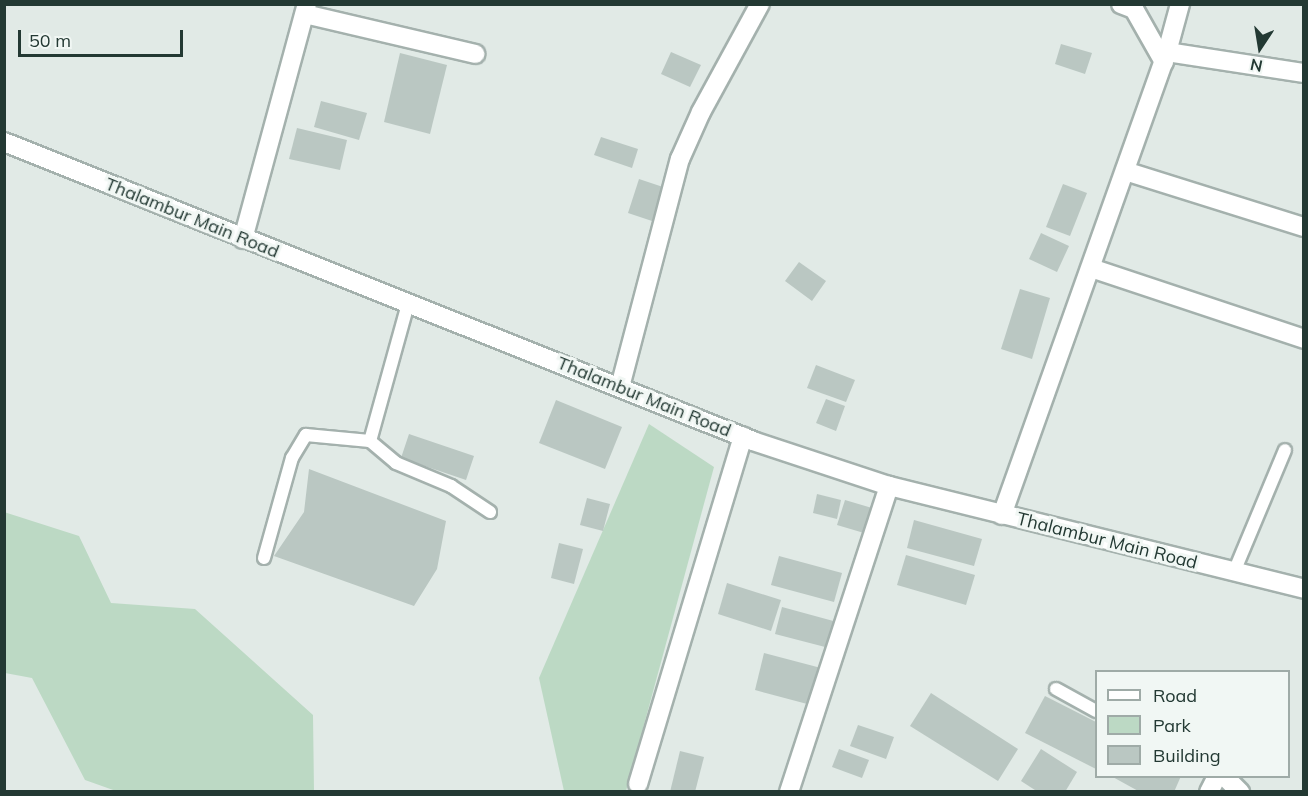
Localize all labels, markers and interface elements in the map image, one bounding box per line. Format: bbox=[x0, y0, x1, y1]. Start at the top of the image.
scale bar bbox=[21, 18, 186, 56]
north arrow bbox=[1230, 18, 1290, 78]
text: 50 m bbox=[29, 29, 71, 52]
text: N bbox=[1248, 55, 1264, 77]
street label: Thalambur Main Road bbox=[102, 173, 282, 263]
street label: Thalambur Main Road bbox=[554, 352, 734, 442]
street label: Thalambur Main Road bbox=[1014, 508, 1200, 574]
legend bbox=[1095, 670, 1290, 778]
text: Road bbox=[1153, 684, 1197, 707]
text: Park bbox=[1153, 714, 1191, 737]
text: Building bbox=[1153, 744, 1221, 767]

